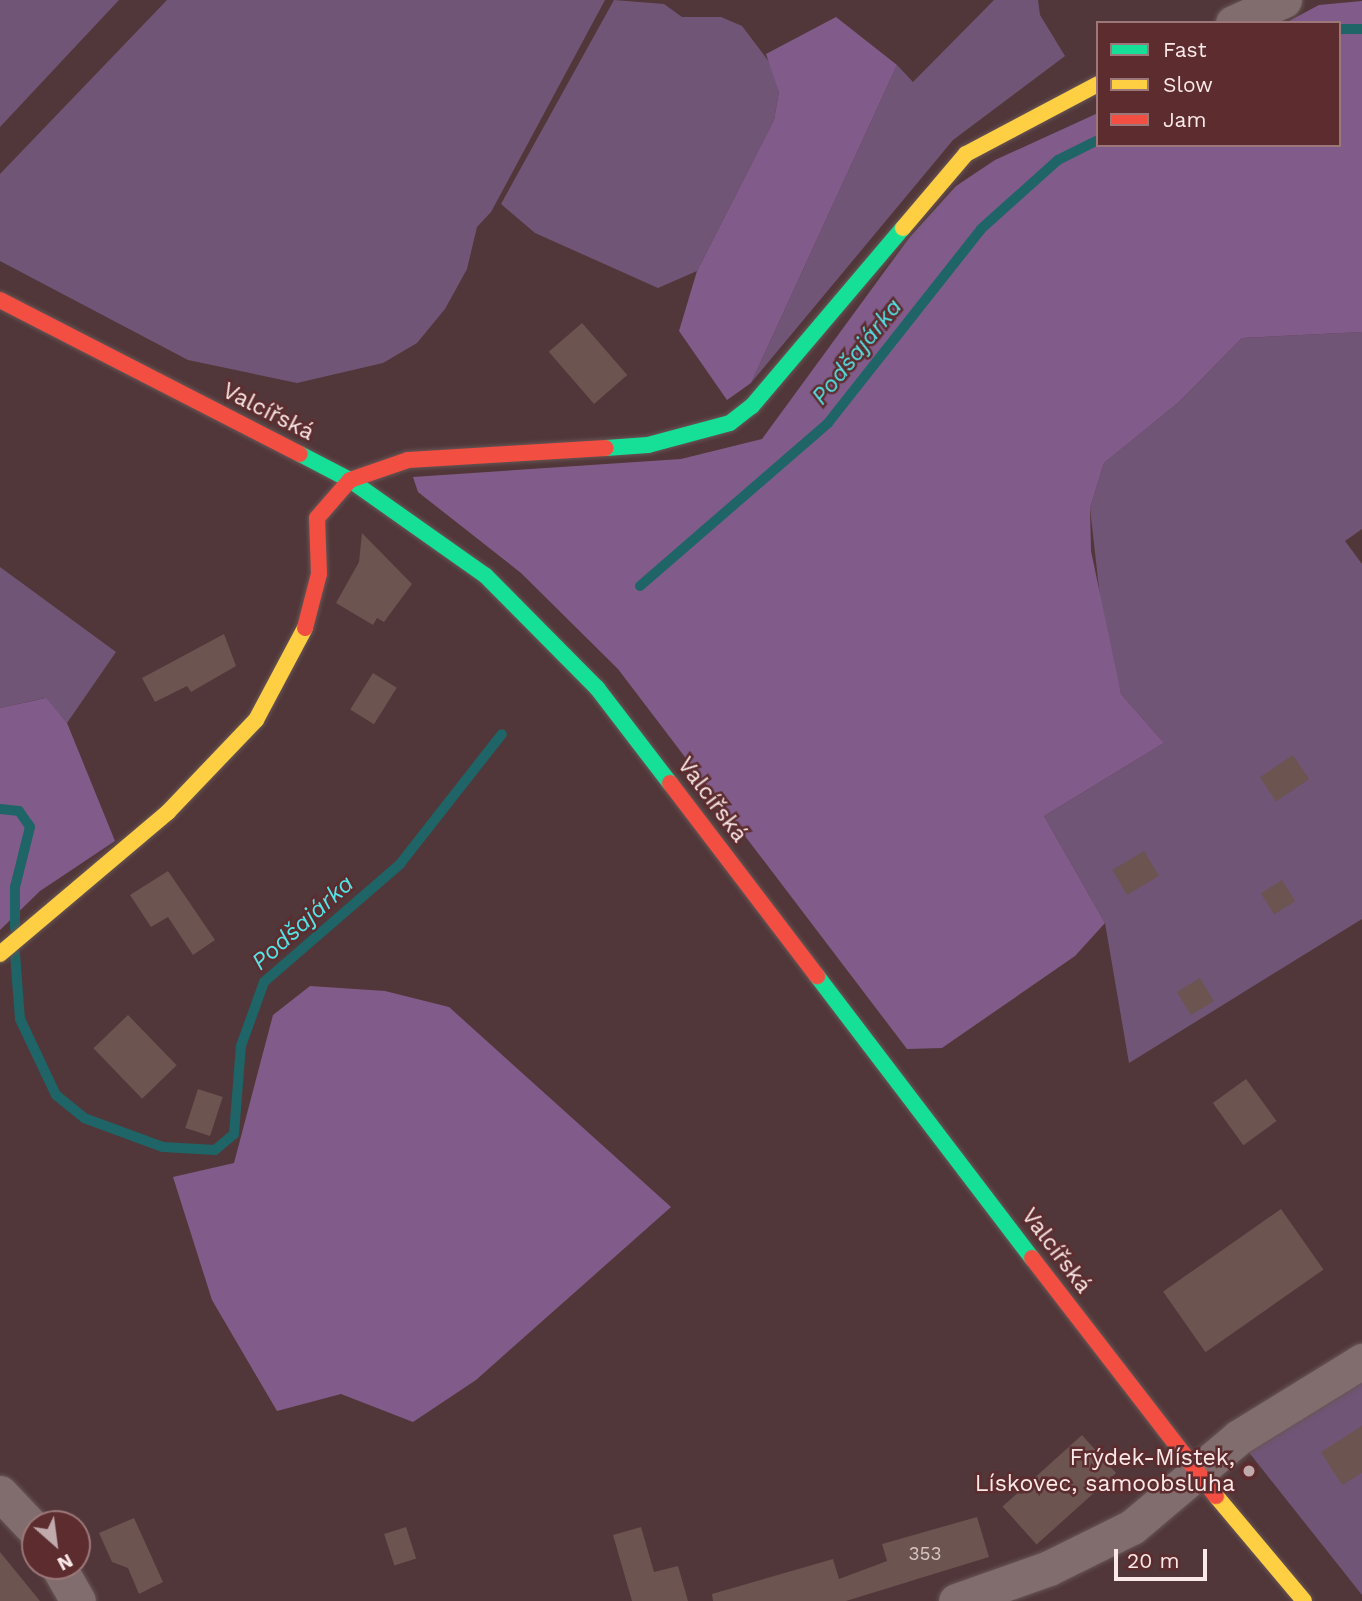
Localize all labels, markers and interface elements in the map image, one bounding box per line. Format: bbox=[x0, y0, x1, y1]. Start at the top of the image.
legend bbox=[1096, 21, 1341, 147]
text: Fast bbox=[1163, 37, 1207, 62]
text: Slow bbox=[1163, 72, 1213, 97]
text: Jam bbox=[1163, 107, 1206, 132]
water label: Podšajárka bbox=[806, 293, 908, 411]
street label: Valcířská bbox=[217, 377, 319, 447]
street label: Valcířská bbox=[671, 752, 753, 848]
water label: Podšajárka bbox=[246, 870, 360, 976]
street label: Valcířská bbox=[1015, 1203, 1097, 1299]
place label: Frýdek-Místek, Lískovec, samoobsluha bbox=[975, 1444, 1235, 1498]
marker: Frýdek-Místek, Lískovec, samoobsluha bbox=[1241, 1463, 1257, 1479]
north arrow bbox=[21, 1510, 91, 1580]
scale bar bbox=[1117, 1534, 1210, 1578]
house number: 353 bbox=[908, 1543, 942, 1565]
text: 20 m bbox=[1127, 1548, 1179, 1573]
text: N bbox=[54, 1549, 77, 1576]

